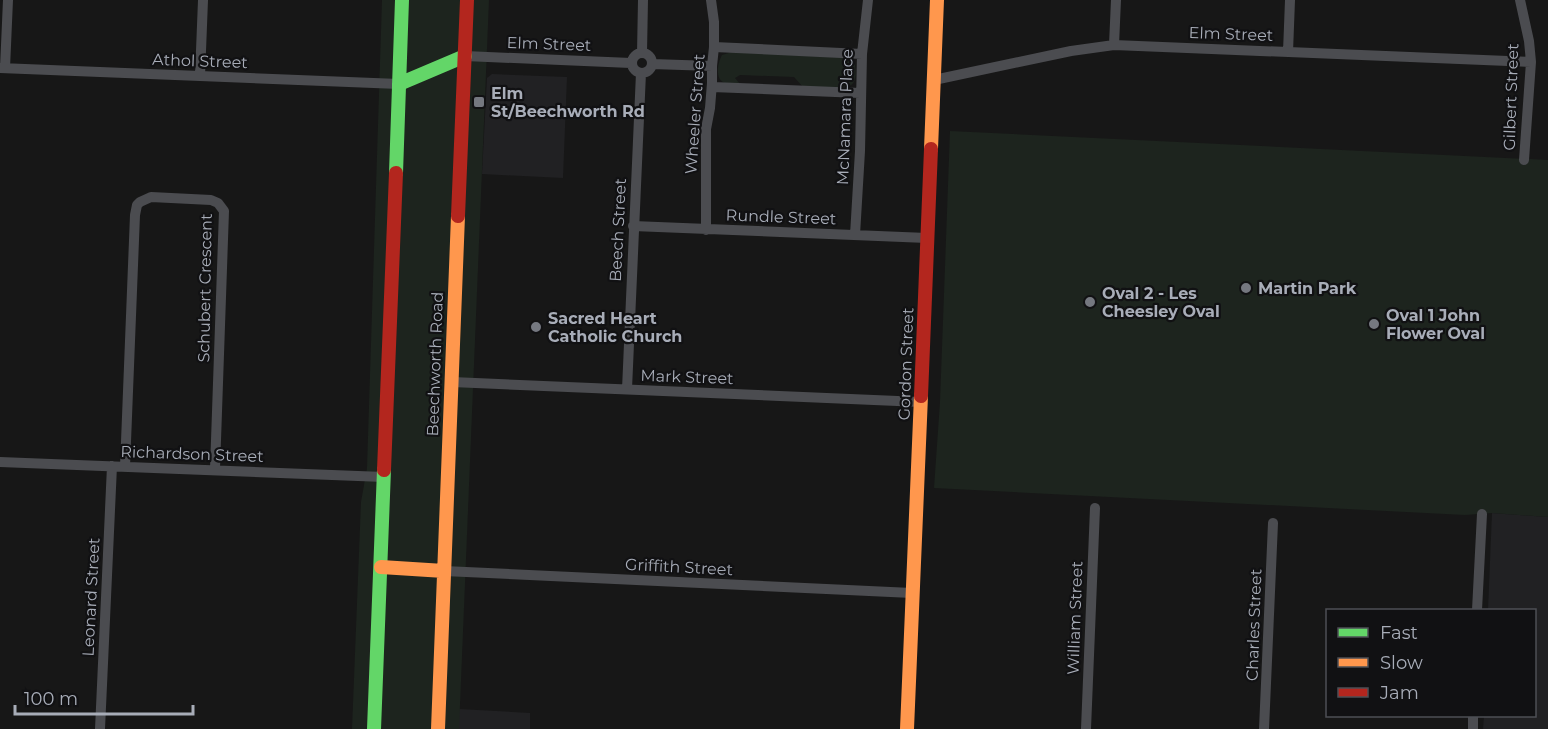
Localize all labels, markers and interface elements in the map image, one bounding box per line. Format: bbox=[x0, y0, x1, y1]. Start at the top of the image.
street label: Elm Street bbox=[1188, 23, 1274, 45]
street label: Elm Street bbox=[506, 33, 592, 55]
street label: Gilbert Street bbox=[1500, 43, 1522, 151]
street label: McNamara Place bbox=[833, 49, 857, 185]
street label: Athol Street bbox=[152, 50, 249, 72]
street label: Wheeler Street bbox=[681, 53, 709, 175]
place label: Elm St/Beechworth Rd bbox=[491, 84, 645, 121]
marker: Elm St/Beechworth Rd bbox=[472, 95, 486, 109]
street label: Beech Street bbox=[606, 177, 630, 282]
street label: Rundle Street bbox=[725, 206, 837, 228]
street label: Schubert Crescent bbox=[194, 213, 216, 363]
place label: Martin Park bbox=[1258, 279, 1357, 298]
marker: Martin Park bbox=[1239, 281, 1253, 295]
place label: Oval 2 - Les Cheesley Oval bbox=[1102, 284, 1220, 321]
street label: Beechworth Road bbox=[423, 291, 447, 437]
marker: Oval 2 - Les Cheesley Oval bbox=[1083, 295, 1097, 309]
place label: Oval 1 John Flower Oval bbox=[1386, 306, 1485, 343]
street label: Gordon Street bbox=[895, 307, 917, 421]
place label: Sacred Heart Catholic Church bbox=[548, 309, 682, 346]
marker: Oval 1 John Flower Oval bbox=[1367, 317, 1381, 331]
marker: Sacred Heart Catholic Church bbox=[529, 320, 543, 334]
street label: Mark Street bbox=[640, 366, 734, 388]
street label: Richardson Street bbox=[120, 442, 264, 466]
street label: Leonard Street bbox=[78, 537, 104, 657]
street label: Griffith Street bbox=[625, 555, 734, 579]
street label: William Street bbox=[1064, 560, 1086, 675]
street label: Charles Street bbox=[1243, 568, 1265, 681]
legend bbox=[1326, 609, 1536, 717]
text: Fast bbox=[1380, 622, 1418, 644]
text: Slow bbox=[1380, 652, 1423, 674]
scale bar bbox=[15, 678, 194, 716]
text: Jam bbox=[1379, 682, 1419, 704]
text: 100 m bbox=[24, 688, 78, 710]

